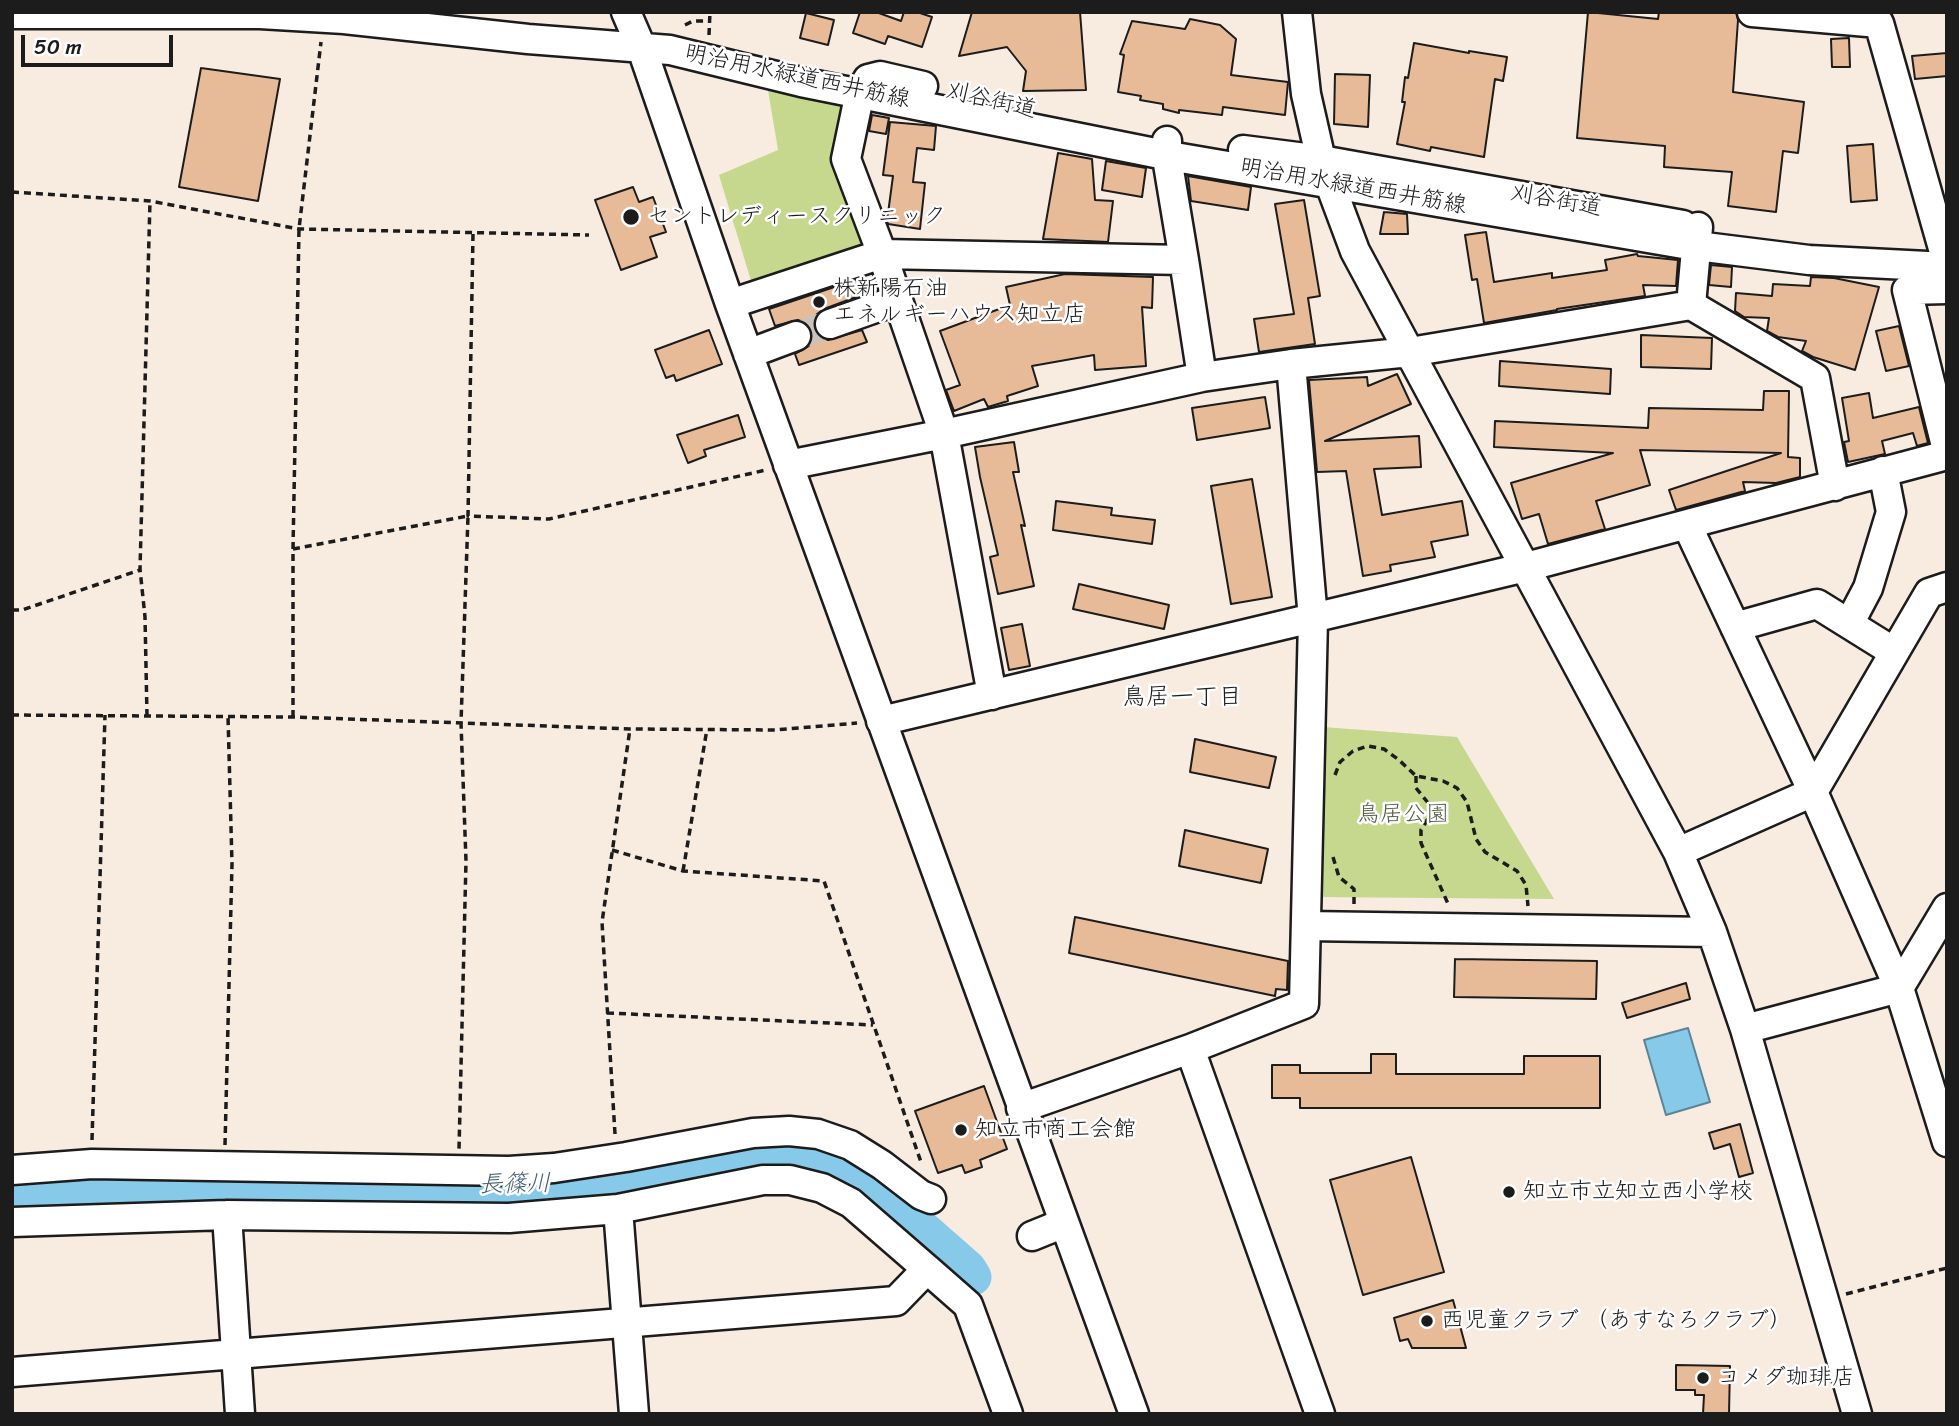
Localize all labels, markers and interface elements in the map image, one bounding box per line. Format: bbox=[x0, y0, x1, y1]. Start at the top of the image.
scale bar bbox=[24, 21, 177, 65]
text: 50 m bbox=[34, 28, 82, 66]
street label: 明治用水緑道西井筋線 bbox=[682, 40, 912, 114]
street label: 刈谷街道 bbox=[943, 77, 1039, 125]
street label: 明治用水緑道西井筋線 bbox=[1237, 153, 1469, 221]
street label: 刈谷街道 bbox=[1508, 179, 1604, 223]
place label: セントレディースクリニック bbox=[647, 203, 946, 231]
marker: セントレディースクリニック bbox=[621, 207, 641, 227]
place label: 株新陽石油 エネルギーハウス知立店 bbox=[833, 275, 1086, 329]
marker: 株新陽石油 エネルギーハウス知立店 bbox=[811, 294, 827, 310]
district label: 鳥居一丁目 bbox=[1122, 684, 1242, 712]
park label: 鳥居公園 bbox=[1357, 801, 1449, 829]
place label: 知立市商工会館 bbox=[975, 1116, 1136, 1144]
marker: 知立市商工会館 bbox=[953, 1122, 969, 1138]
water label: 長篠川 bbox=[479, 1170, 551, 1200]
place label: 知立市立知立西小学校 bbox=[1523, 1178, 1753, 1206]
marker: 知立市立知立西小学校 bbox=[1501, 1184, 1517, 1200]
place label: 西児童クラブ （あすなろクラブ） bbox=[1441, 1307, 1792, 1335]
marker: 西児童クラブ （あすなろクラブ） bbox=[1419, 1313, 1435, 1329]
place label: コメダ珈琲店 bbox=[1717, 1364, 1855, 1392]
marker: コメダ珈琲店 bbox=[1695, 1370, 1711, 1386]

